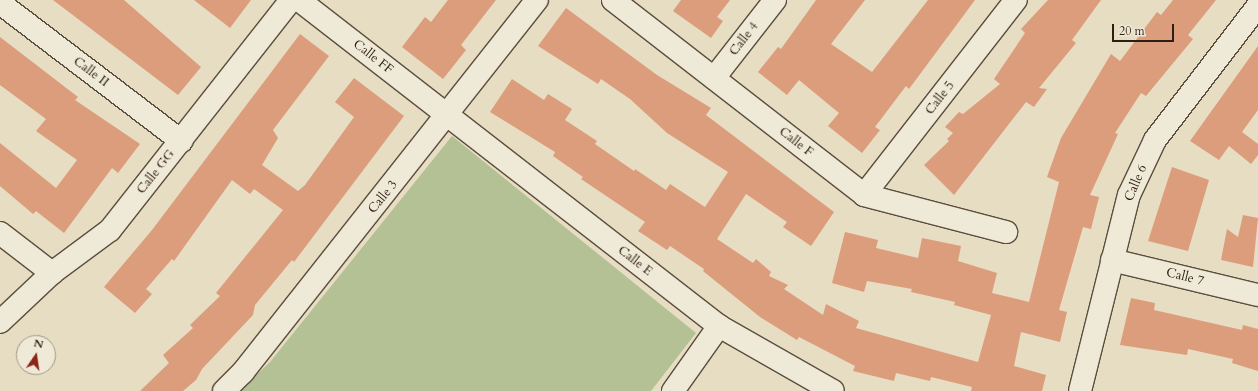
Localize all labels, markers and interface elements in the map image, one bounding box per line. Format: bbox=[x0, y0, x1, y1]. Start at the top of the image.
scale bar bbox=[1114, 16, 1176, 42]
street label: Calle 4 bbox=[726, 19, 762, 59]
text: 20 m bbox=[1119, 23, 1145, 39]
street label: Calle FF bbox=[350, 37, 396, 77]
street label: Calle II bbox=[70, 54, 112, 90]
street label: Calle 5 bbox=[922, 78, 958, 118]
street label: Calle F bbox=[776, 124, 816, 160]
street label: Calle GG bbox=[134, 147, 178, 197]
street label: Calle 6 bbox=[1121, 162, 1151, 204]
street label: Calle 3 bbox=[365, 177, 401, 217]
street label: Calle E bbox=[615, 243, 655, 279]
street label: Calle 7 bbox=[1165, 265, 1205, 289]
north arrow bbox=[16, 335, 56, 375]
text: N bbox=[32, 335, 45, 352]

